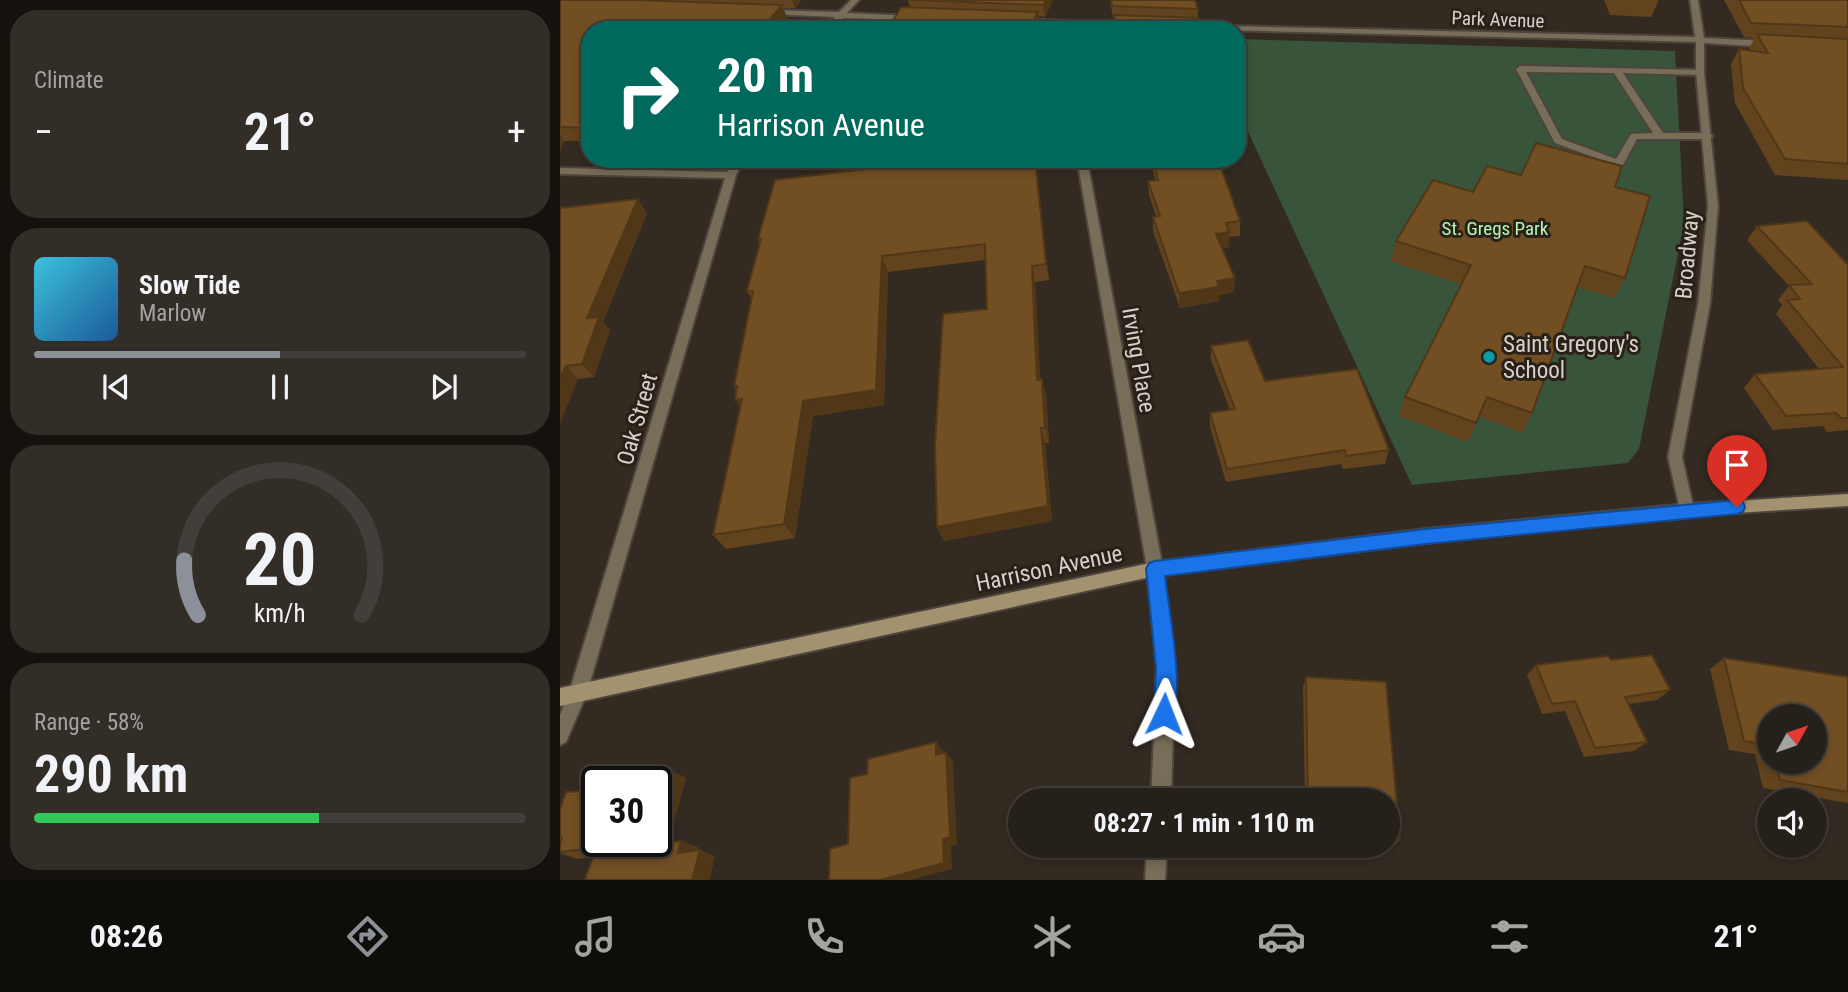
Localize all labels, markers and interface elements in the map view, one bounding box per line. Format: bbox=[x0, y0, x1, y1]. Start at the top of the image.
street label: Park Avenue bbox=[1451, 6, 1545, 33]
text: 20 m bbox=[717, 47, 814, 104]
icon: right bbox=[602, 49, 693, 140]
text: Climate bbox=[34, 67, 104, 94]
text: 21° bbox=[244, 102, 316, 163]
text: Harrison Avenue bbox=[717, 106, 925, 144]
text: − bbox=[34, 110, 53, 154]
text: + bbox=[507, 110, 526, 154]
street label: Broadway bbox=[1670, 209, 1705, 300]
park label: St. Gregs Park bbox=[1442, 217, 1549, 240]
text: Slow Tide bbox=[139, 270, 240, 300]
text: Marlow bbox=[139, 300, 206, 327]
street label: Irving Place bbox=[1116, 305, 1161, 415]
place label: Saint Gregory's School bbox=[1503, 331, 1639, 384]
marker: Saint Gregory's School bbox=[1481, 349, 1497, 365]
icon: previous bbox=[97, 368, 135, 406]
icon: pause bbox=[261, 368, 299, 406]
icon: next bbox=[425, 368, 463, 406]
street label: Oak Street bbox=[611, 370, 663, 468]
pin bbox=[1707, 435, 1767, 507]
icon: arrive bbox=[1718, 446, 1756, 484]
text: 20 bbox=[243, 517, 317, 603]
street label: Harrison Avenue bbox=[973, 540, 1125, 597]
text: km/h bbox=[254, 599, 306, 628]
position arrow bbox=[1127, 677, 1201, 751]
north arrow bbox=[1757, 704, 1827, 774]
map controls bbox=[1757, 704, 1827, 858]
text: Range · 58% bbox=[34, 709, 144, 736]
text: 290 km bbox=[34, 744, 188, 805]
speed limit sign: 30 bbox=[581, 766, 672, 857]
button: sound bbox=[1757, 788, 1827, 858]
text: 08:27 · 1 min · 110 m bbox=[1094, 808, 1314, 838]
icon: directions bbox=[343, 912, 392, 961]
icon: music bbox=[571, 912, 620, 961]
icon: phone bbox=[800, 912, 849, 961]
icon: climate bbox=[1028, 912, 1077, 961]
icon: car bbox=[1257, 912, 1306, 961]
icon: filters bbox=[1485, 912, 1534, 961]
text: 08:26 bbox=[90, 917, 163, 955]
text: 21° bbox=[1713, 917, 1758, 955]

